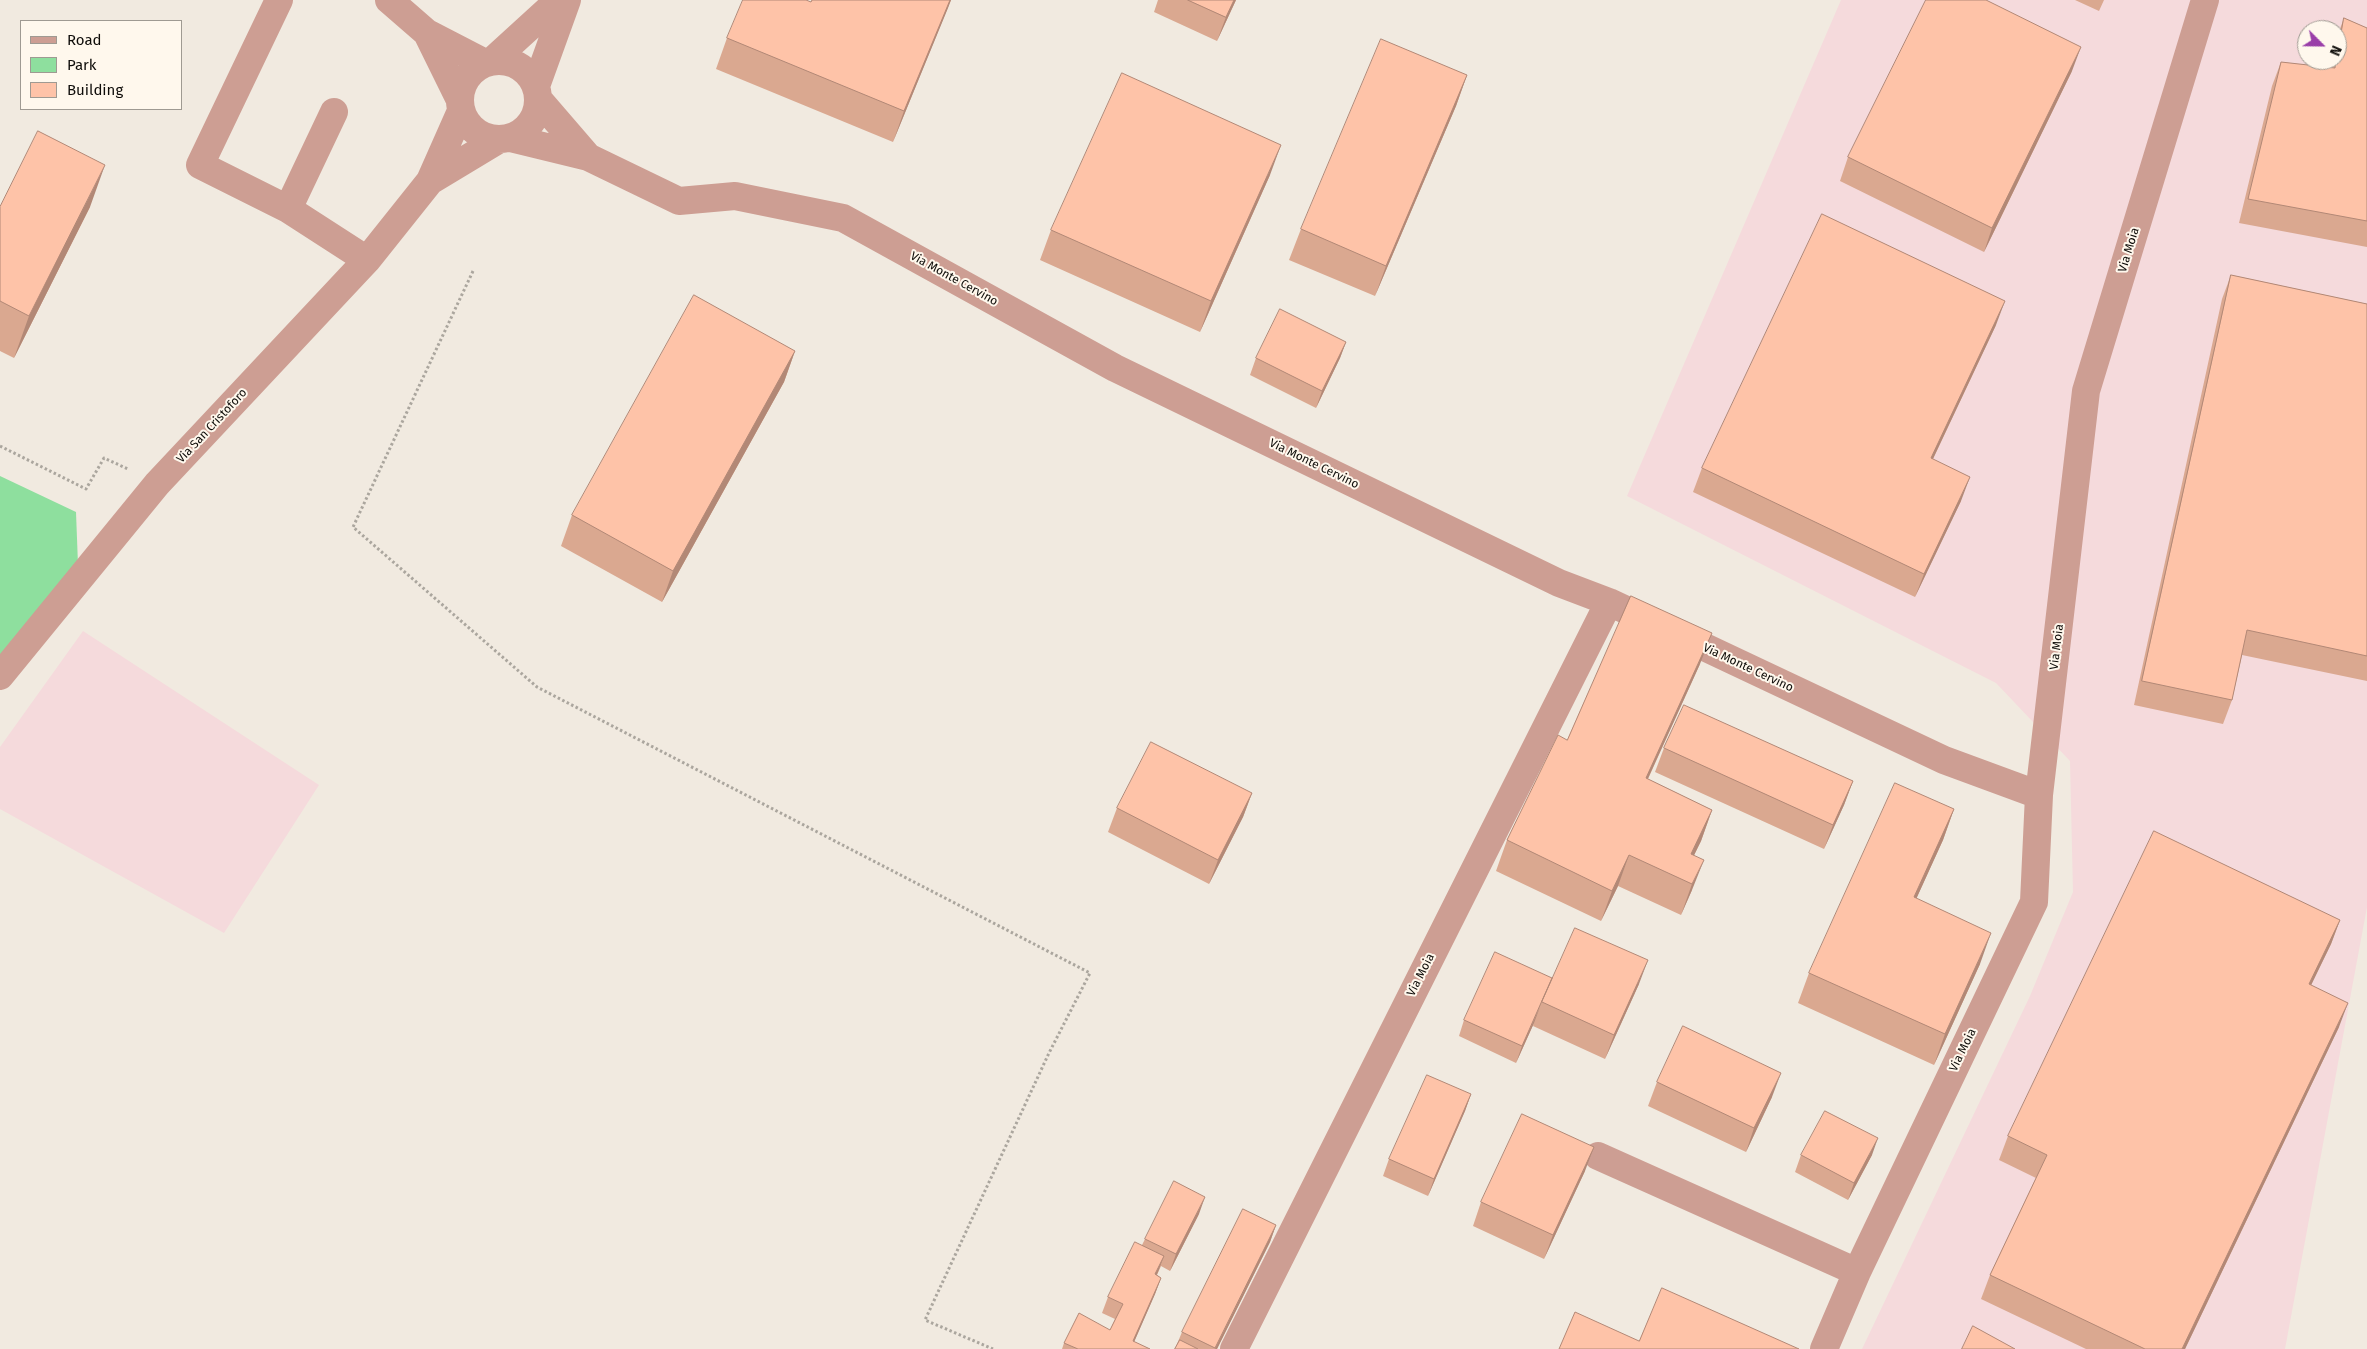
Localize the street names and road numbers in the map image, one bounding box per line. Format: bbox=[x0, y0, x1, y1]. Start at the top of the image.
street label: Via Moia bbox=[2115, 226, 2143, 274]
street label: Via Monte Cervino bbox=[908, 249, 1000, 309]
street label: Via San Cristoforo bbox=[174, 386, 250, 466]
street label: Via Monte Cervino bbox=[1267, 436, 1361, 492]
street label: Via Moia bbox=[2047, 623, 2067, 671]
street label: Via Monte Cervino bbox=[1701, 641, 1795, 695]
street label: Via Moia bbox=[1404, 951, 1438, 999]
street label: Via Moia bbox=[1946, 1026, 1980, 1074]

